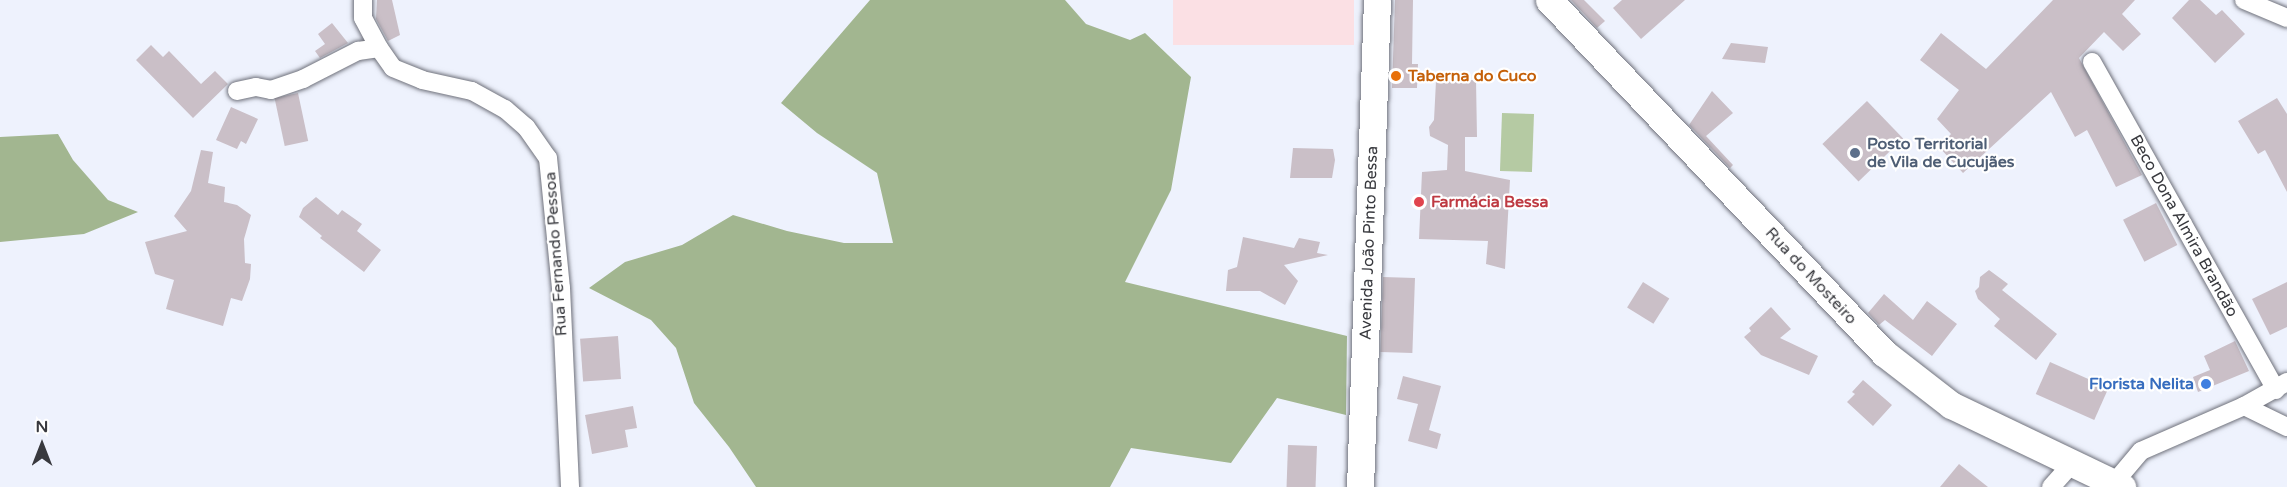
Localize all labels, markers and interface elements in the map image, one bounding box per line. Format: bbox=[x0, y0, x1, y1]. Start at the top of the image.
place label: Taberna do Cuco bbox=[1408, 66, 1536, 86]
marker: Taberna do Cuco bbox=[1389, 69, 1403, 83]
street label: Beco Dona Almira Brandão bbox=[2126, 132, 2242, 320]
place label: Posto Territorial de Vila de Cucujães bbox=[1867, 134, 2014, 172]
street label: Avenida João Pinto Bessa bbox=[1356, 146, 1382, 340]
marker: Posto Territorial de Vila de Cucujães bbox=[1848, 146, 1862, 160]
street label: Rua Fernando Pessoa bbox=[541, 171, 571, 337]
place label: Farmácia Bessa bbox=[1431, 192, 1548, 212]
marker: Farmácia Bessa bbox=[1412, 195, 1426, 209]
street label: Rua do Mosteiro bbox=[1761, 224, 1861, 328]
place label: Florista Nelita bbox=[2089, 374, 2194, 394]
marker: Florista Nelita bbox=[2199, 377, 2213, 391]
north arrow bbox=[12, 415, 72, 475]
text: N bbox=[36, 417, 48, 437]

